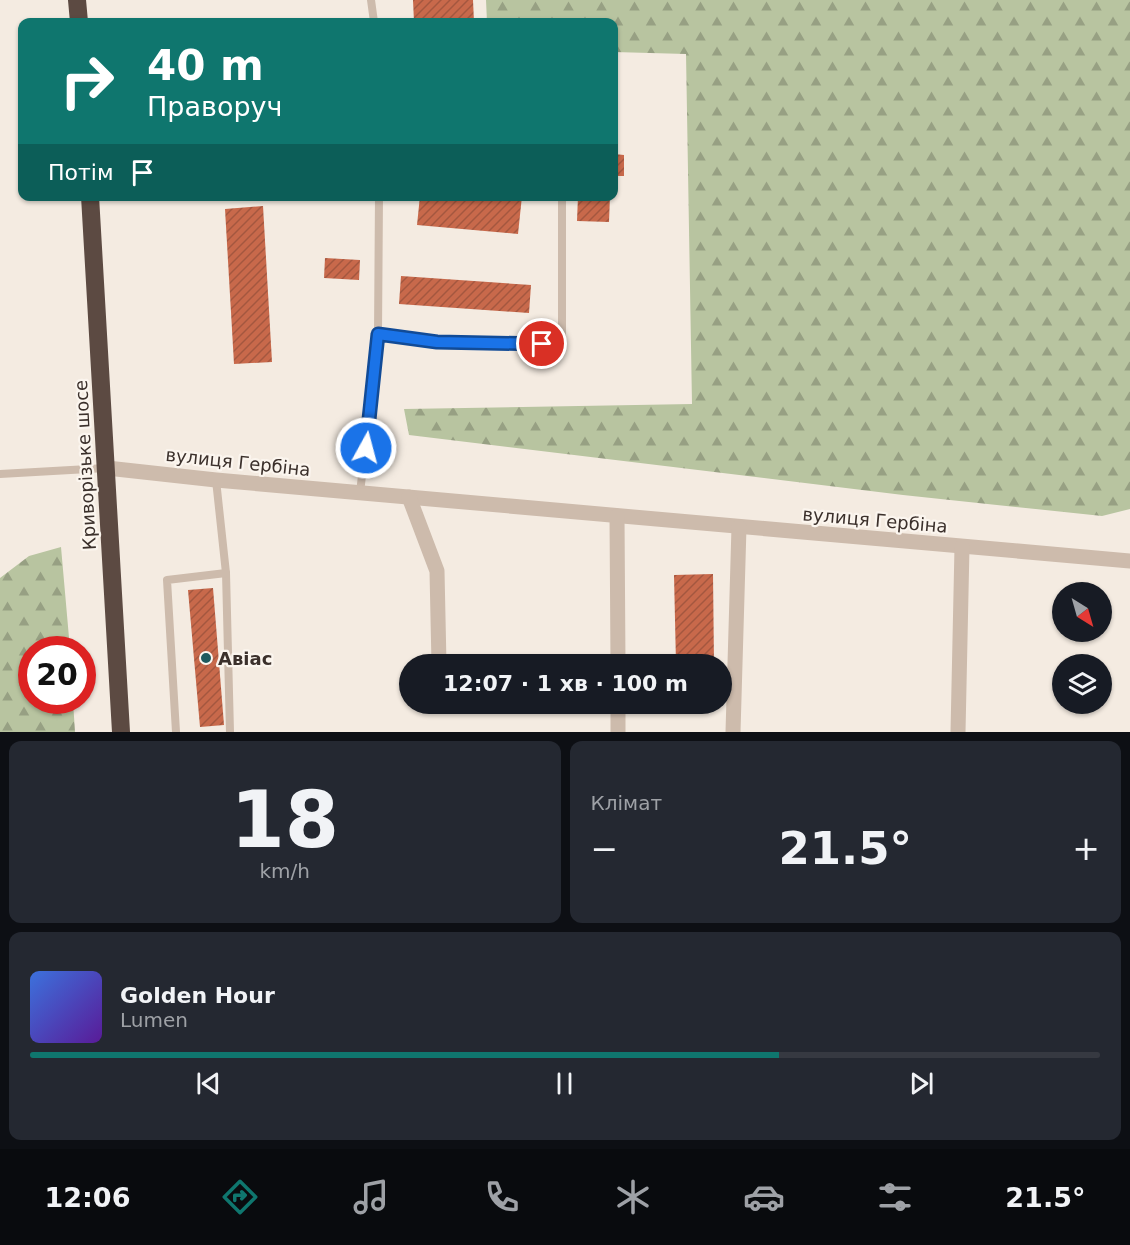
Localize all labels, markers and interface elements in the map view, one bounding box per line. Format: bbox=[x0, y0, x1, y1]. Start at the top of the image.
text: 40 m bbox=[147, 41, 264, 90]
icon: right bbox=[48, 42, 126, 120]
text: Праворуч bbox=[147, 91, 283, 122]
icon: arrive bbox=[126, 156, 159, 189]
text: Потім bbox=[48, 160, 114, 185]
pin bbox=[516, 318, 567, 369]
icon: arrive bbox=[525, 327, 558, 360]
street label: Криворізьке шосе bbox=[70, 379, 100, 551]
position arrow bbox=[334, 416, 398, 480]
street label: вулиця Гербіна bbox=[164, 444, 312, 480]
street label: вулиця Гербіна bbox=[802, 503, 948, 537]
north arrow bbox=[1052, 582, 1112, 642]
map controls bbox=[1052, 582, 1112, 714]
speed limit sign: 20 bbox=[18, 636, 96, 714]
place label: Авіас bbox=[218, 648, 272, 669]
marker: Авіас bbox=[199, 651, 213, 665]
button: layers bbox=[1052, 654, 1112, 714]
text: 12:07 · 1 хв · 100 m bbox=[443, 671, 688, 696]
text: 18 bbox=[230, 775, 339, 865]
text: Клімат bbox=[591, 791, 662, 815]
text: 21.5° bbox=[778, 822, 912, 875]
text: − bbox=[591, 829, 618, 868]
text: + bbox=[1072, 829, 1100, 868]
text: km/h bbox=[260, 859, 310, 883]
text: Golden Hour bbox=[120, 983, 275, 1008]
text: Lumen bbox=[120, 1008, 188, 1032]
icon: previous bbox=[192, 1067, 225, 1100]
icon: pause bbox=[548, 1067, 581, 1100]
icon: next bbox=[905, 1067, 938, 1100]
icon: directions bbox=[219, 1176, 261, 1218]
icon: music bbox=[350, 1176, 392, 1218]
icon: phone bbox=[481, 1176, 523, 1218]
icon: climate bbox=[612, 1176, 654, 1218]
icon: car bbox=[743, 1176, 785, 1218]
icon: filters bbox=[874, 1176, 916, 1218]
text: 12:06 bbox=[44, 1182, 130, 1213]
text: 21.5° bbox=[1005, 1182, 1085, 1213]

